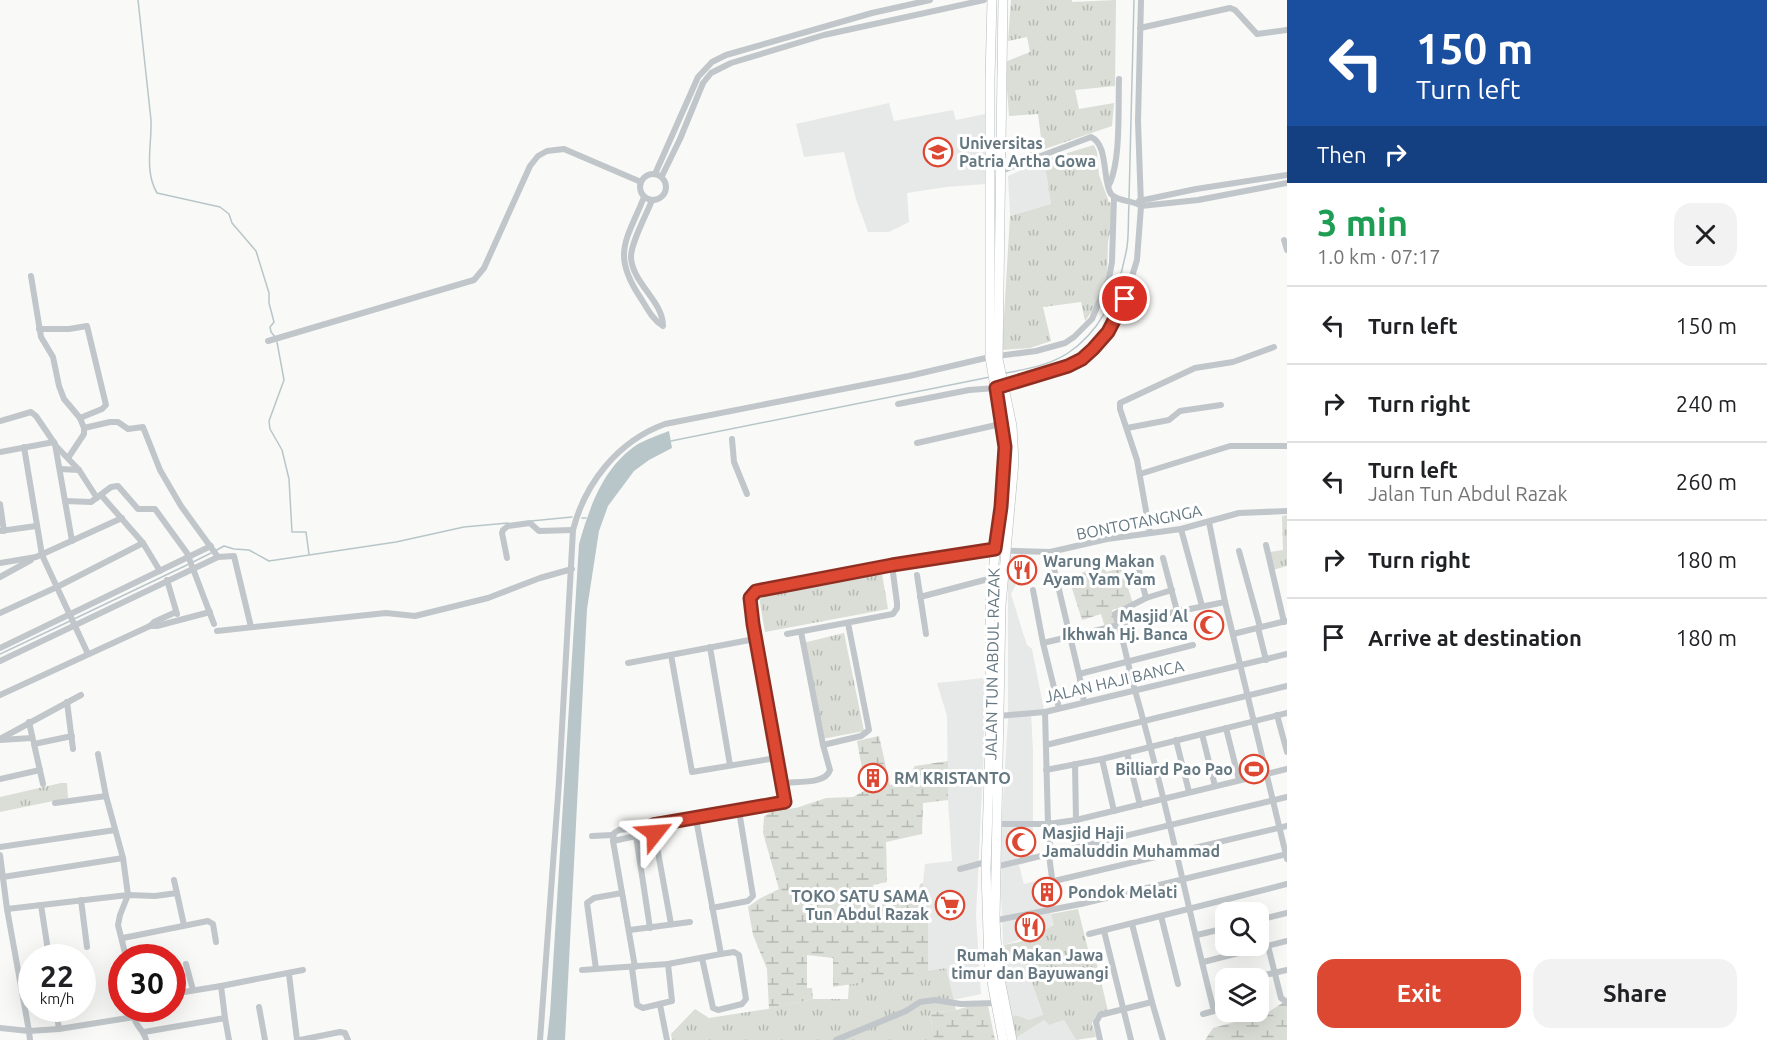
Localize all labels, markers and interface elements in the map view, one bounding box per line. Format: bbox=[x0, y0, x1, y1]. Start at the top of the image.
icon: left bbox=[1317, 24, 1395, 102]
text: 150 m bbox=[1416, 25, 1533, 72]
text: Turn left bbox=[1416, 74, 1520, 104]
place label: Universitas Patria Artha Gowa bbox=[959, 134, 1096, 170]
school or university icon: Universitas Patria Artha Gowa bbox=[922, 136, 954, 168]
icon: right bbox=[1379, 138, 1412, 171]
text: Then bbox=[1317, 142, 1367, 167]
text: 3 min bbox=[1317, 202, 1408, 243]
button: close bbox=[1674, 203, 1737, 266]
text: 1.0 km · 07:17 bbox=[1317, 245, 1441, 268]
pin bbox=[1099, 273, 1150, 324]
icon: arrive bbox=[1108, 282, 1141, 315]
icon: left bbox=[1317, 309, 1350, 342]
text: Turn left bbox=[1368, 313, 1458, 338]
text: 150 m bbox=[1676, 313, 1737, 338]
icon: right bbox=[1317, 387, 1350, 420]
text: Turn right bbox=[1368, 391, 1470, 416]
text: 240 m bbox=[1676, 391, 1737, 416]
text: Turn left bbox=[1368, 457, 1458, 482]
icon: left bbox=[1317, 465, 1350, 498]
text: 260 m bbox=[1676, 469, 1737, 494]
text: Jalan Tun Abdul Razak bbox=[1368, 482, 1568, 505]
street label: BONTOTANGNGA bbox=[1075, 501, 1204, 543]
icon: right bbox=[1317, 543, 1350, 576]
text: Turn right bbox=[1368, 547, 1470, 572]
text: 180 m bbox=[1676, 547, 1737, 572]
place label: Warung Makan Ayam Yam Yam bbox=[1043, 552, 1156, 588]
restaurant icon: Warung Makan Ayam Yam Yam bbox=[1006, 554, 1038, 586]
street label: JALAN TUN ABDUL RAZAK bbox=[981, 567, 1003, 760]
place label: Masjid Al Ikhwah Hj. Banca bbox=[1062, 607, 1188, 643]
mosque icon: Masjid Al Ikhwah Hj. Banca bbox=[1193, 609, 1225, 641]
icon: arrive bbox=[1317, 621, 1350, 654]
text: Arrive at destination bbox=[1368, 625, 1582, 650]
text: 180 m bbox=[1676, 625, 1737, 650]
street label: JALAN HAJI BANCA bbox=[1043, 656, 1186, 706]
sports icon: Billiard Pao Pao bbox=[1238, 753, 1270, 785]
place label: Billiard Pao Pao bbox=[1115, 760, 1233, 778]
building icon: RM KRISTANTO bbox=[857, 762, 889, 794]
place label: RM KRISTANTO bbox=[894, 769, 1011, 787]
position arrow bbox=[623, 801, 687, 865]
place label: Masjid Haji Jamaluddin Muhammad bbox=[1042, 824, 1220, 860]
mosque icon: Masjid Haji Jamaluddin Muhammad bbox=[1005, 826, 1037, 858]
building icon: Pondok Melati bbox=[1031, 876, 1063, 908]
place label: Pondok Melati bbox=[1068, 883, 1177, 901]
place label: TOKO SATU SAMA Tun Abdul Razak bbox=[791, 887, 930, 923]
supermarket icon: TOKO SATU SAMA Tun Abdul Razak bbox=[934, 889, 966, 921]
map controls bbox=[1215, 902, 1269, 1022]
button: search bbox=[1215, 902, 1269, 956]
restaurant icon: Rumah Makan Jawa timur dan Bayuwangi bbox=[1014, 911, 1046, 943]
speed limit sign: 30 bbox=[108, 944, 186, 1022]
place label: Rumah Makan Jawa timur dan Bayuwangi bbox=[951, 946, 1109, 982]
text: 22 bbox=[40, 959, 74, 993]
button: Exit bbox=[1317, 959, 1521, 1028]
button: Share bbox=[1533, 959, 1737, 1028]
button: layers bbox=[1215, 968, 1269, 1022]
text: km/h bbox=[40, 990, 74, 1007]

